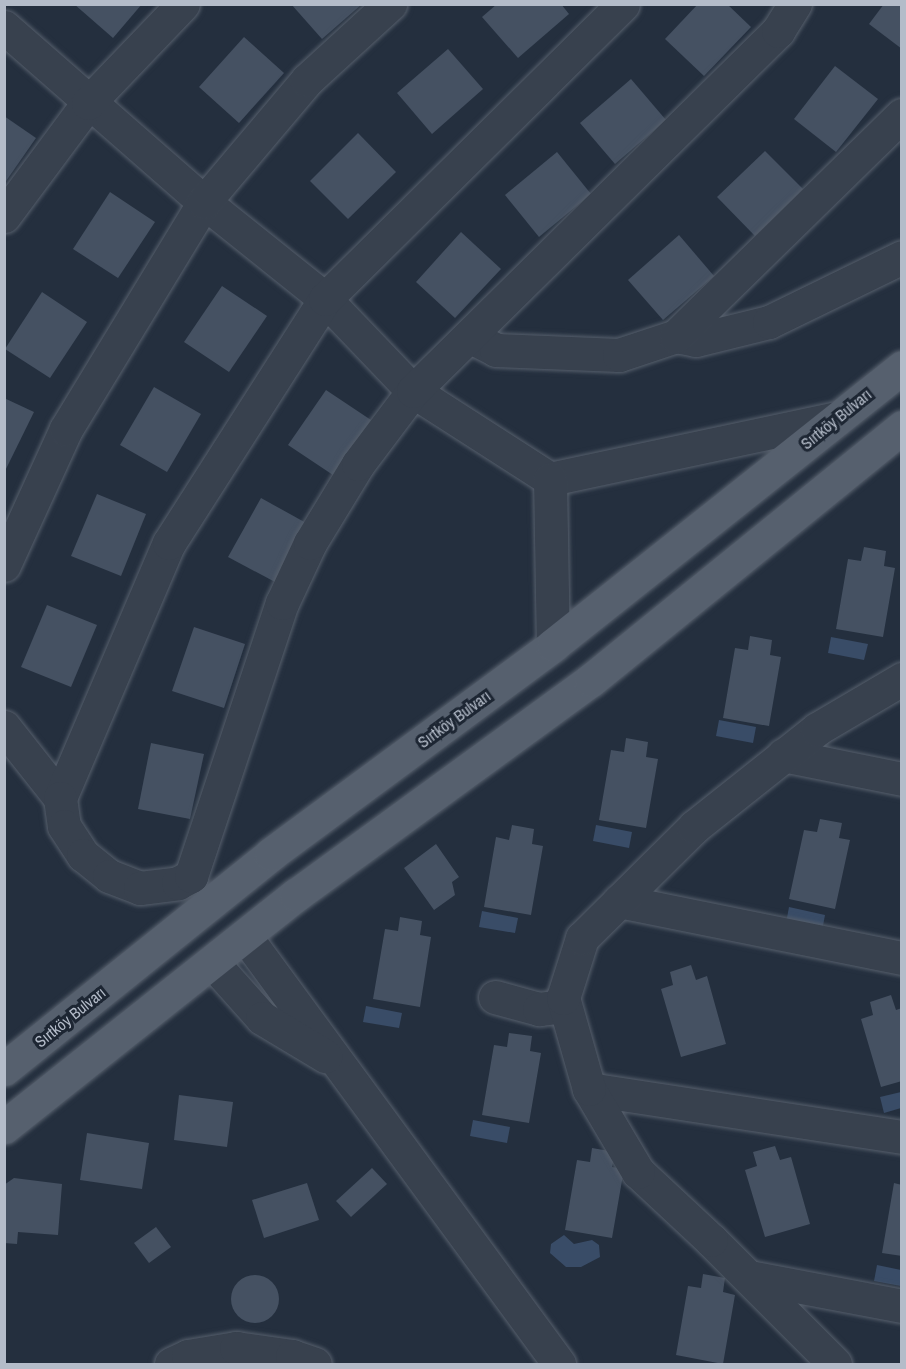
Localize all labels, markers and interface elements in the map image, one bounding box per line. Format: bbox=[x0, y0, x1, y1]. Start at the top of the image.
street label: Sırtköy Bulvarı bbox=[797, 385, 875, 453]
street label: Sırtköy Bulvarı bbox=[414, 686, 494, 752]
street label: Sırtköy Bulvarı bbox=[31, 983, 109, 1051]

